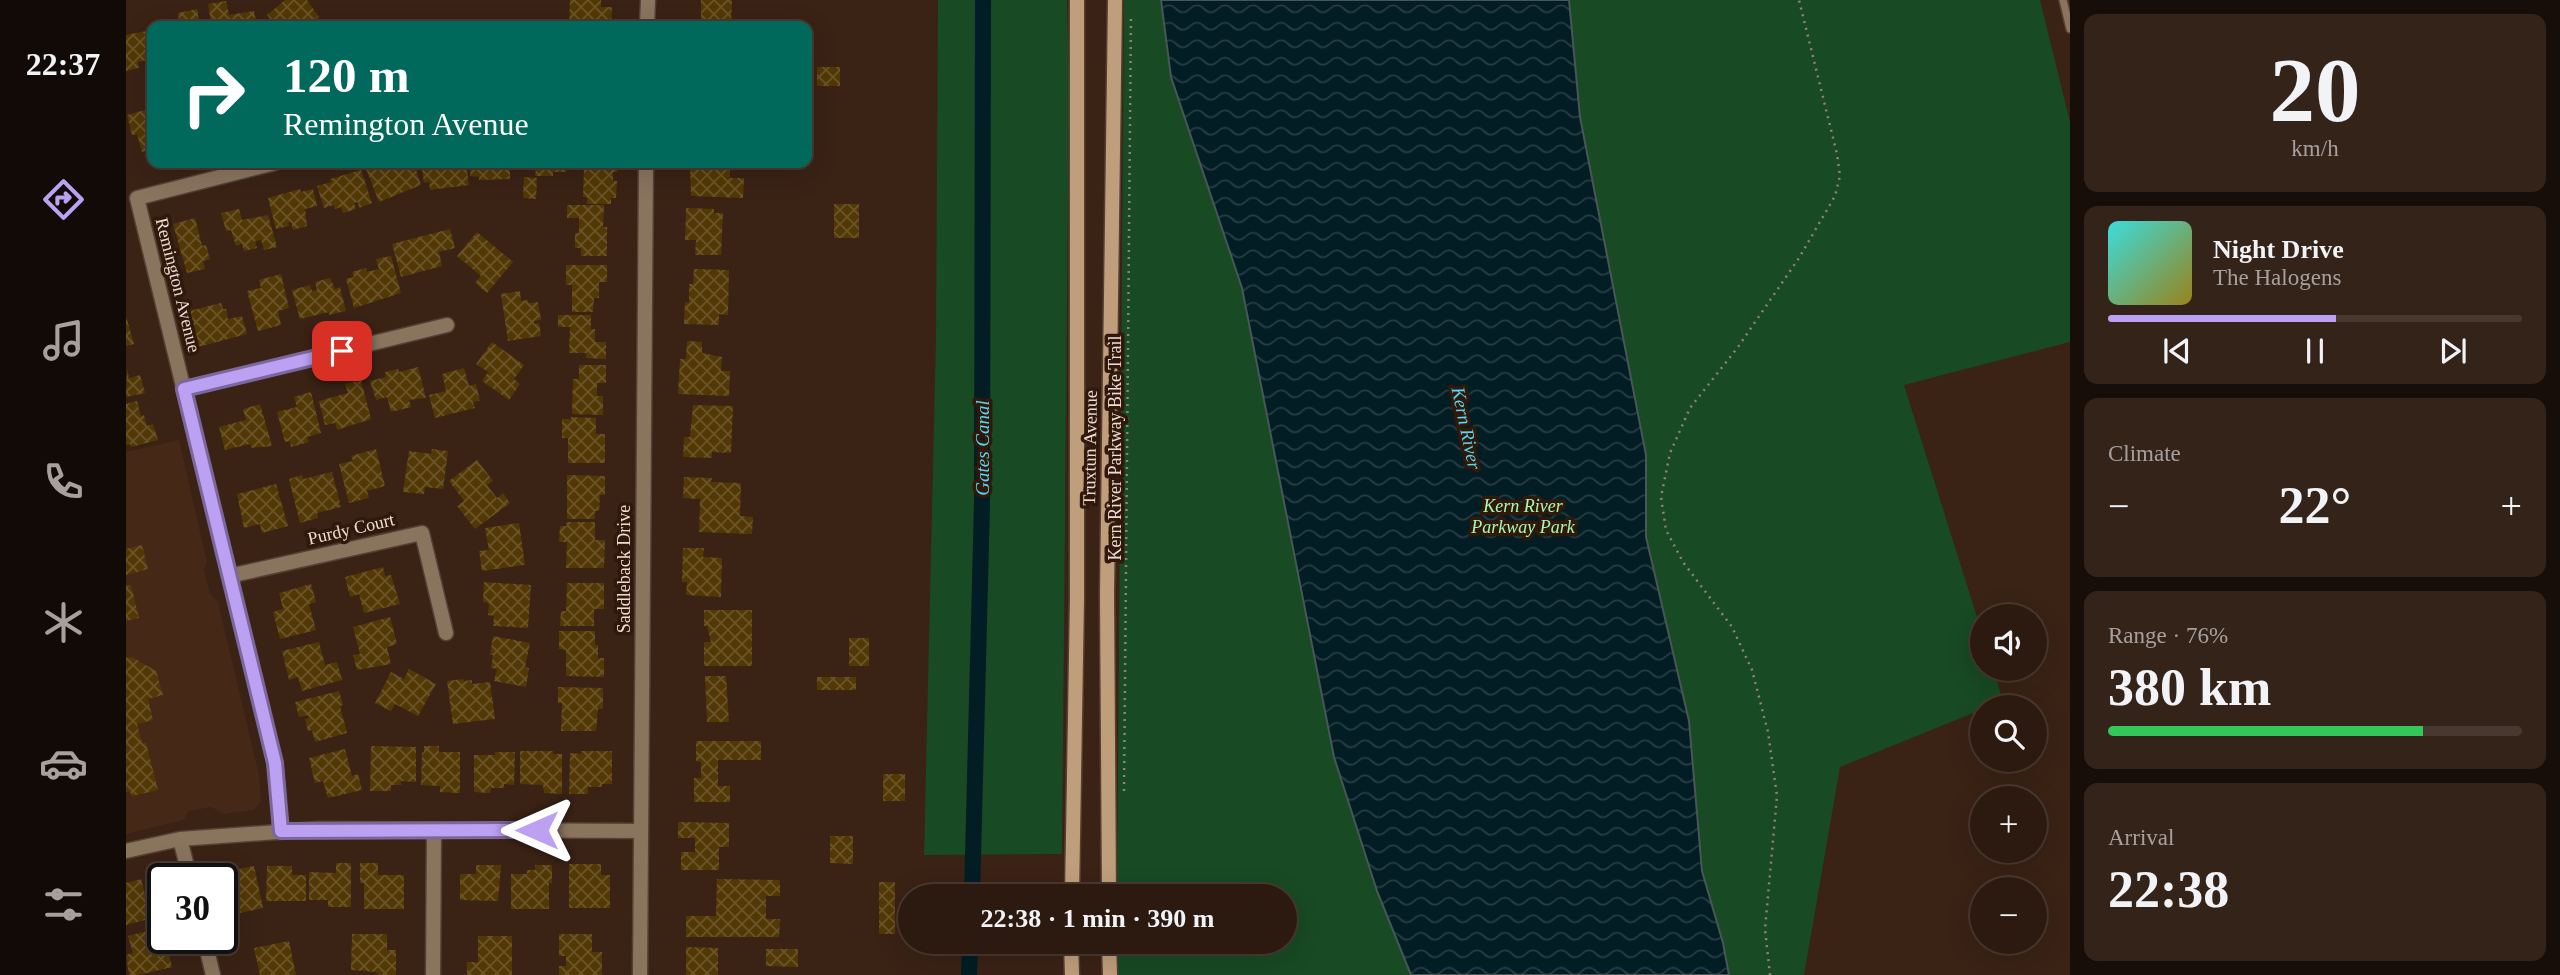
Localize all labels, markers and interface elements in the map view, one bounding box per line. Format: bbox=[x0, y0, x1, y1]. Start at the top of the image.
text: 20 bbox=[2270, 40, 2361, 141]
text: 22:37 bbox=[26, 46, 100, 82]
text: 120 m bbox=[283, 48, 410, 103]
icon: right bbox=[168, 49, 259, 140]
text: Remington Avenue bbox=[283, 106, 529, 142]
text: km/h bbox=[2291, 136, 2339, 161]
icon: directions bbox=[39, 175, 88, 224]
street label: Remington Avenue bbox=[152, 216, 204, 354]
text: Night Drive bbox=[2213, 235, 2344, 264]
text: The Halogens bbox=[2213, 265, 2341, 290]
icon: music bbox=[39, 316, 88, 365]
pin bbox=[312, 321, 372, 381]
icon: arrive bbox=[323, 332, 361, 370]
icon: previous bbox=[2158, 332, 2196, 370]
icon: pause bbox=[2296, 332, 2334, 370]
icon: next bbox=[2434, 332, 2472, 370]
street label: Kern River Parkway Bike Trail bbox=[1105, 336, 1125, 560]
water label: Kern River bbox=[1447, 384, 1486, 472]
street label: Truxtun Avenue bbox=[1079, 390, 1101, 506]
water label: Gates Canal bbox=[972, 400, 993, 496]
text: Climate bbox=[2108, 441, 2181, 466]
icon: phone bbox=[39, 457, 88, 506]
text: 22° bbox=[2279, 477, 2351, 534]
text: − bbox=[2108, 485, 2129, 527]
text: + bbox=[2501, 485, 2522, 527]
park label: Kern River Parkway Park bbox=[1470, 496, 1576, 537]
street label: Saddleback Drive bbox=[614, 505, 634, 633]
street label: Purdy Court bbox=[306, 509, 396, 549]
icon: climate bbox=[39, 598, 88, 647]
map controls bbox=[1970, 604, 2047, 954]
button: sound bbox=[1970, 604, 2047, 681]
text: Range · 76% bbox=[2108, 623, 2228, 648]
text: 380 km bbox=[2108, 659, 2271, 716]
button: search bbox=[1970, 695, 2047, 772]
icon: car bbox=[39, 739, 88, 788]
button: + bbox=[1970, 786, 2047, 863]
position arrow bbox=[500, 793, 574, 867]
text: Arrival bbox=[2108, 825, 2174, 850]
text: 22:38 bbox=[2108, 861, 2229, 918]
speed limit sign: 30 bbox=[147, 863, 238, 954]
button: − bbox=[1970, 877, 2047, 954]
icon: filters bbox=[39, 880, 88, 929]
text: 22:38 · 1 min · 390 m bbox=[981, 904, 1215, 933]

